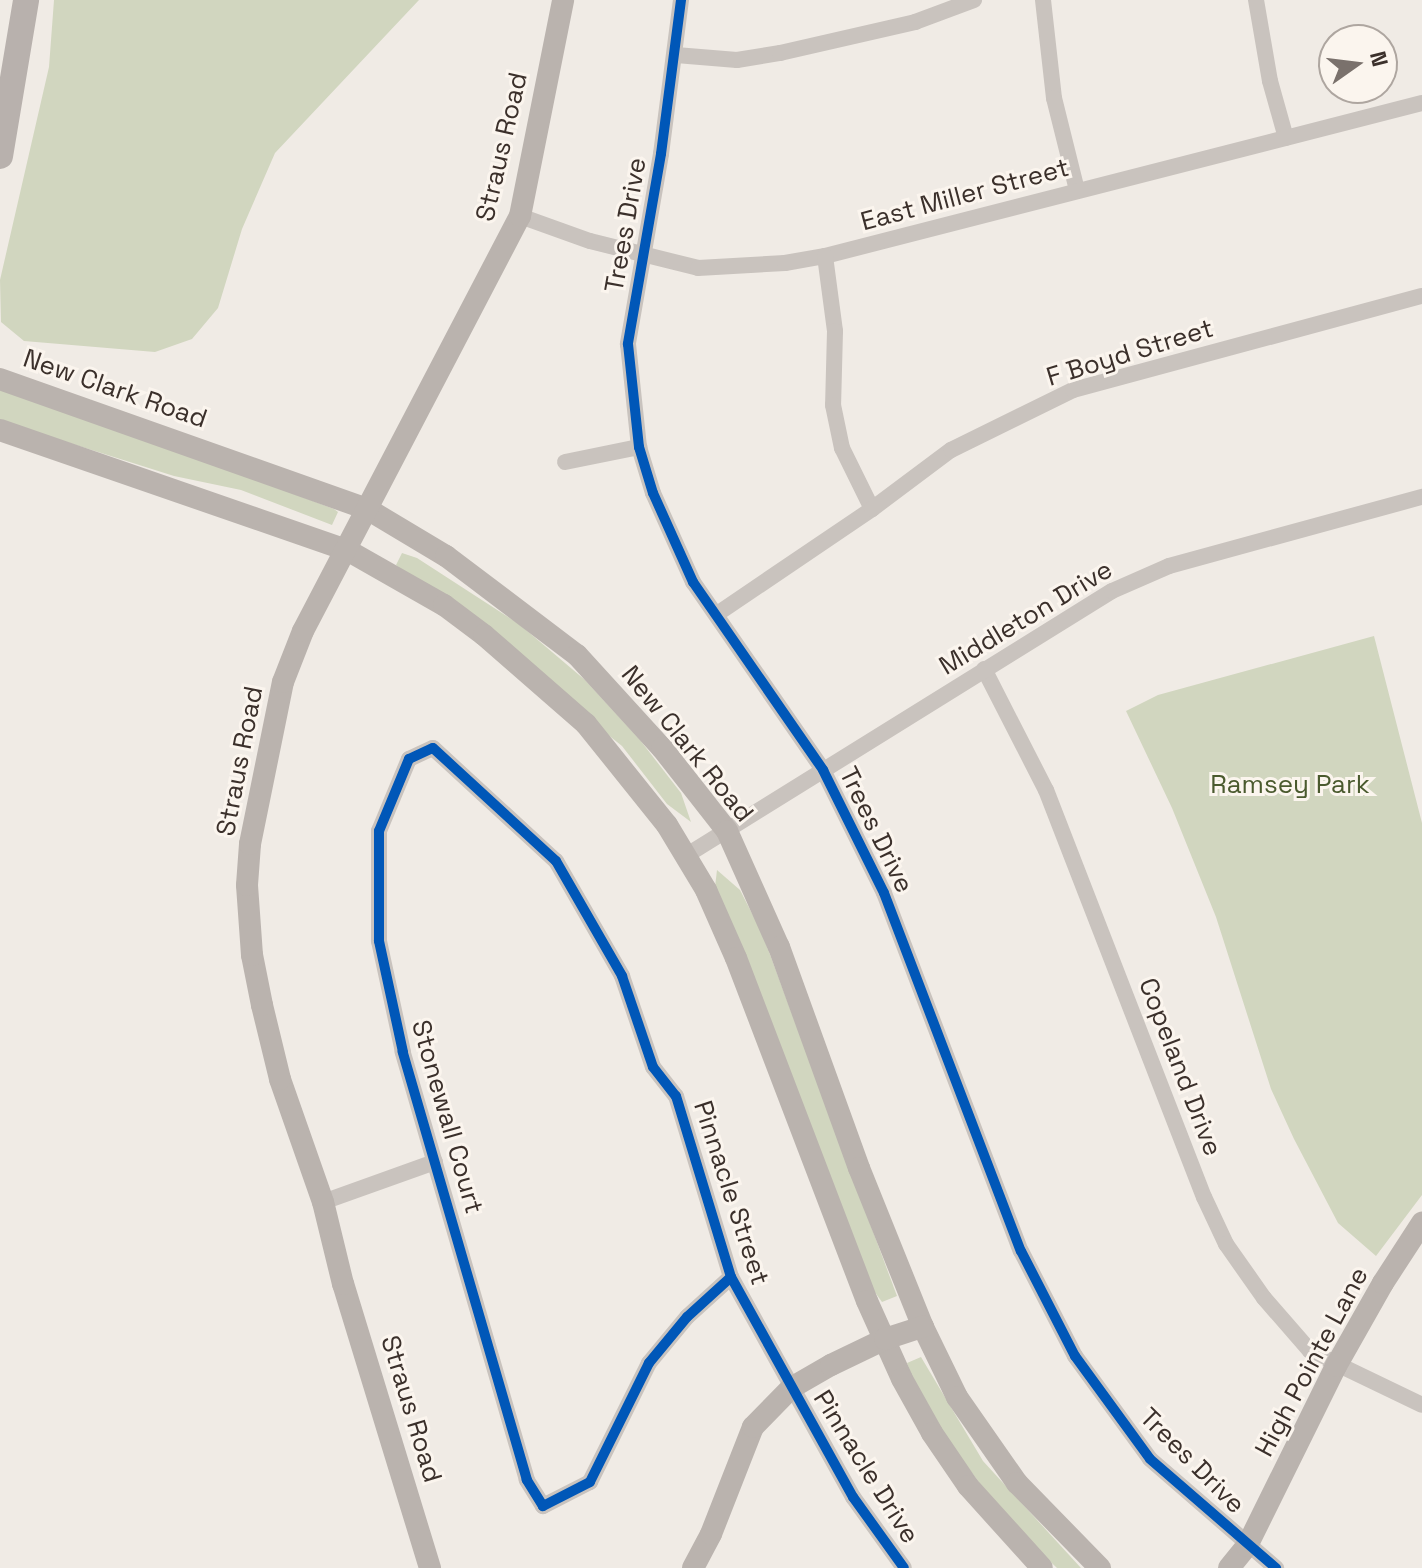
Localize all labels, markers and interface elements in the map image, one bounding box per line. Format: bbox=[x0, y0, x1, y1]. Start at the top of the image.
north arrow bbox=[1318, 24, 1398, 104]
text: N bbox=[1364, 48, 1395, 69]
street label: Straus Road bbox=[470, 69, 534, 225]
street label: East Miller Street bbox=[857, 152, 1073, 238]
street label: Trees Drive bbox=[599, 155, 653, 295]
street label: F Boyd Street bbox=[1043, 313, 1217, 393]
street label: New Clark Road bbox=[19, 343, 211, 435]
street label: Middleton Drive bbox=[934, 554, 1118, 682]
street label: New Clark Road bbox=[614, 659, 760, 829]
street label: Straus Road bbox=[210, 683, 270, 839]
street label: Trees Drive bbox=[832, 762, 920, 898]
park label: Ramsey Park bbox=[1210, 769, 1370, 801]
street label: Copeland Drive bbox=[1132, 974, 1228, 1160]
street label: Stonewall Court bbox=[404, 1017, 490, 1217]
street label: Pinnacle Street bbox=[687, 1097, 775, 1289]
street label: High Pointe Lane bbox=[1249, 1262, 1375, 1462]
street label: Straus Road bbox=[374, 1332, 448, 1486]
street label: Pinnacle Drive bbox=[806, 1385, 926, 1549]
street label: Trees Drive bbox=[1133, 1402, 1251, 1520]

